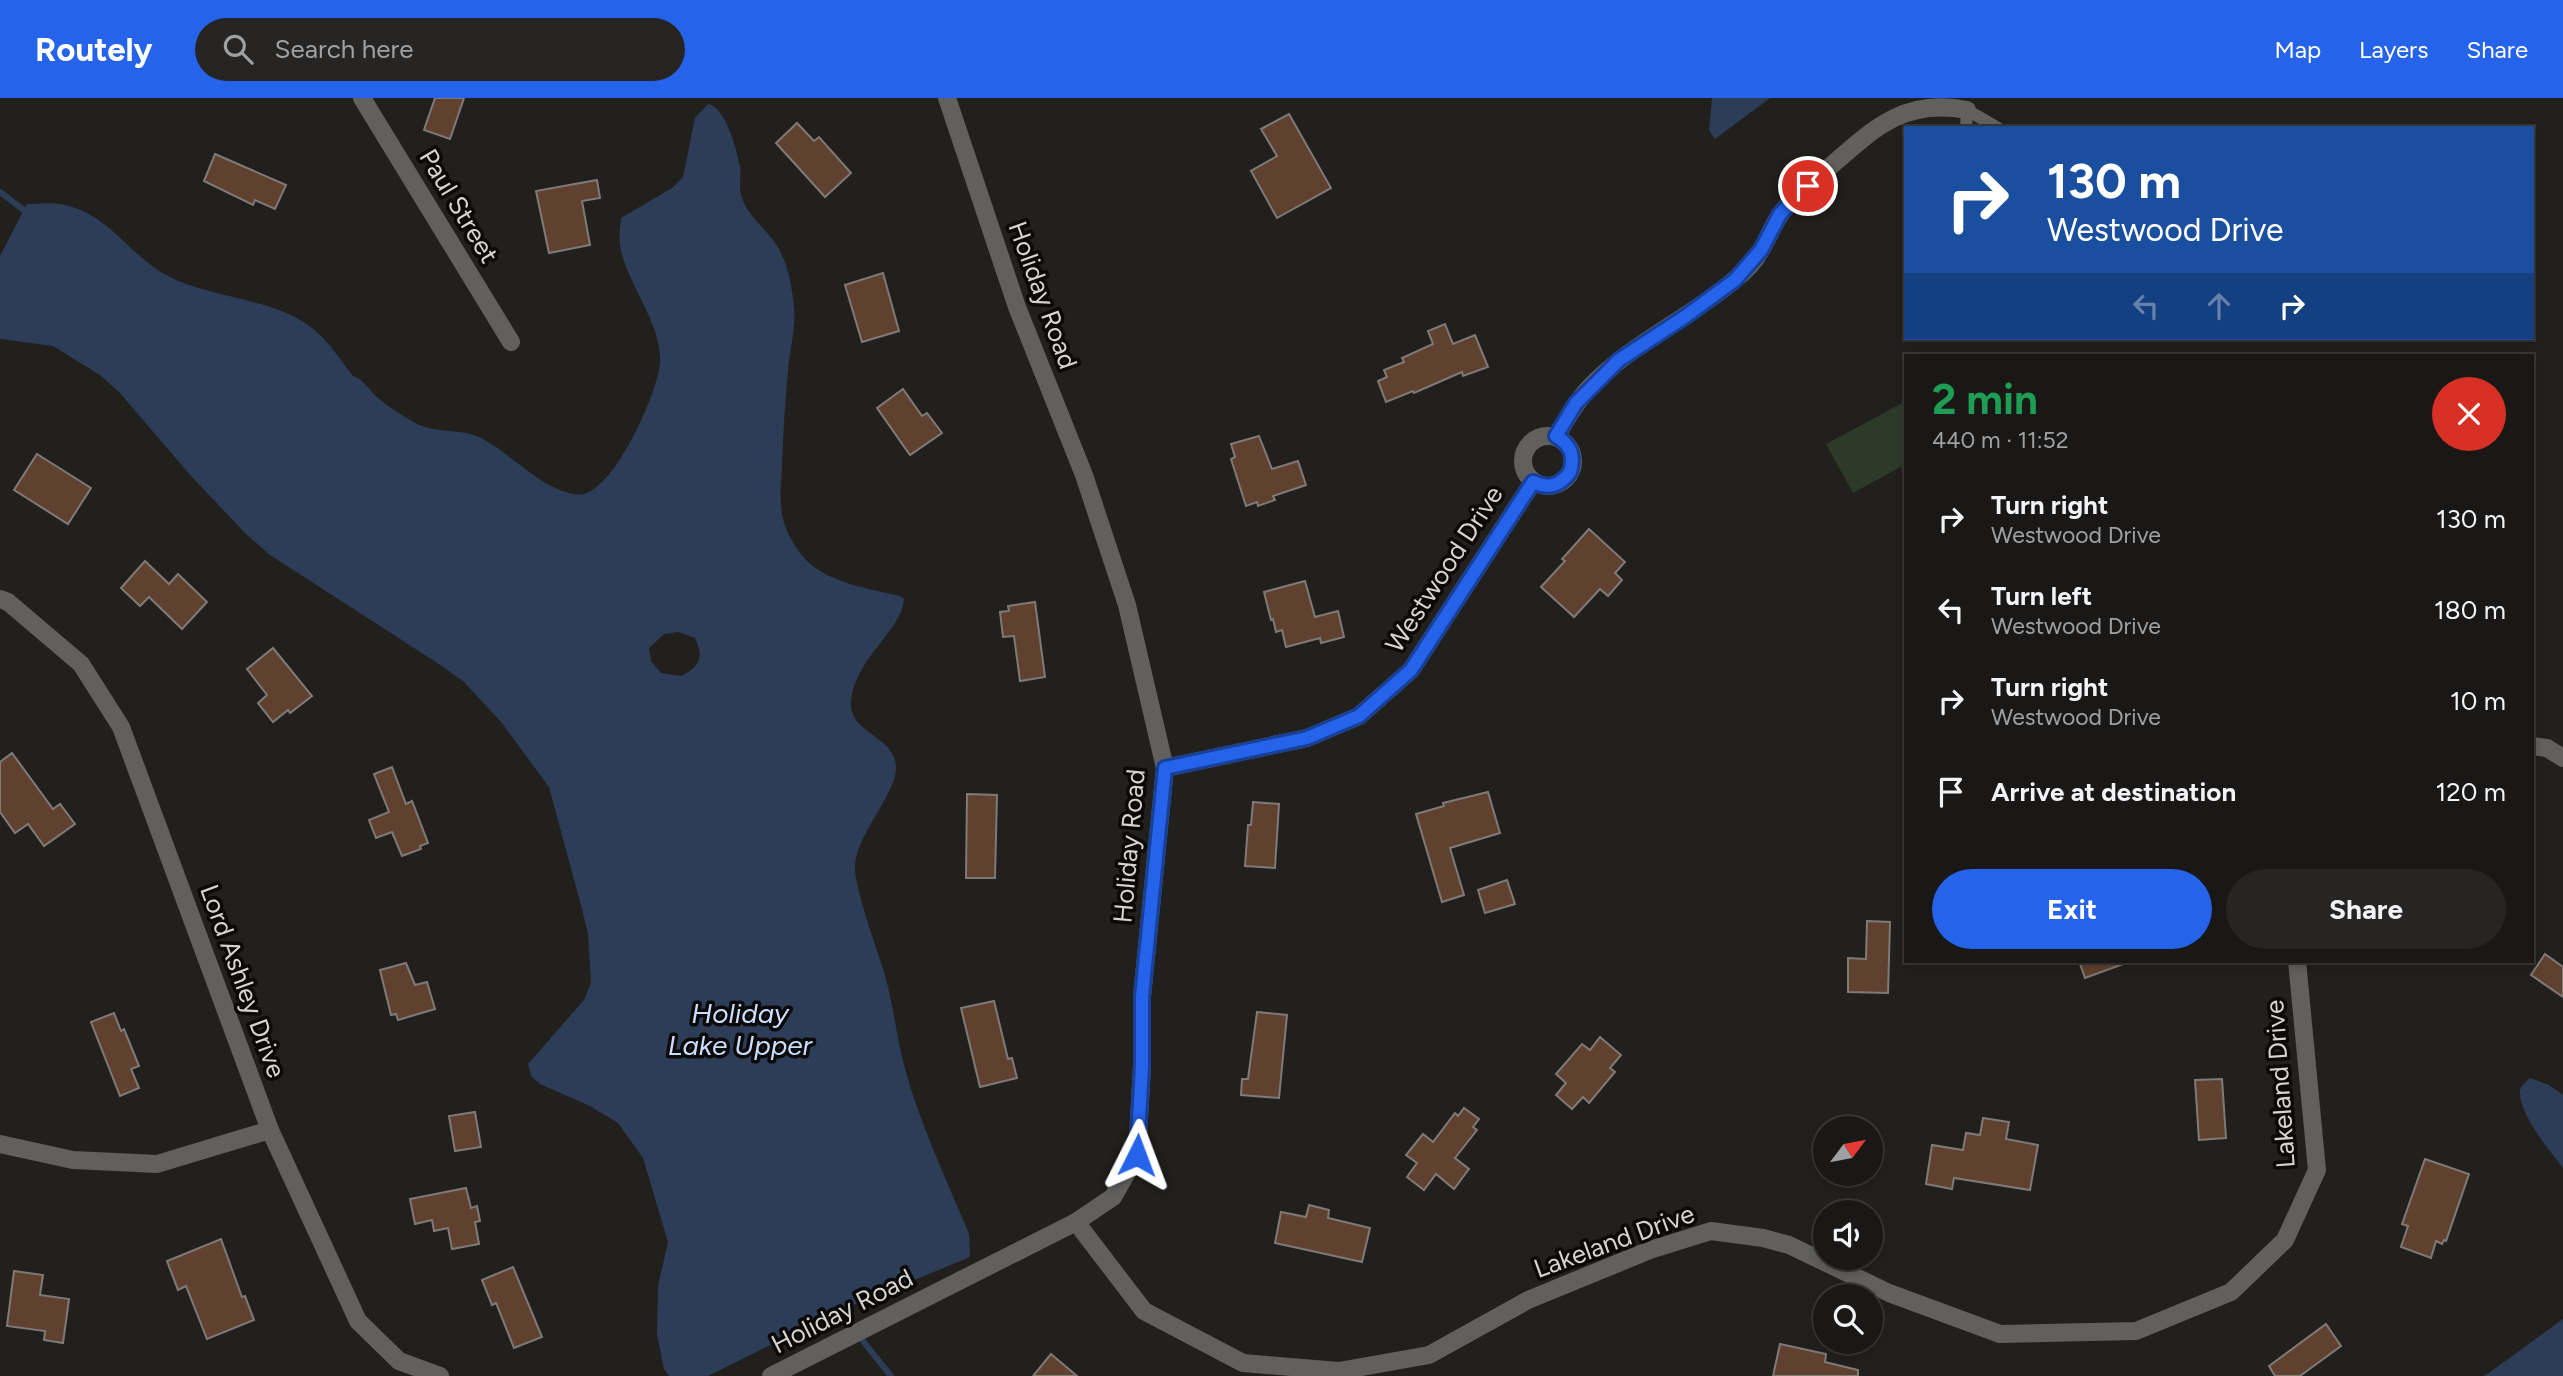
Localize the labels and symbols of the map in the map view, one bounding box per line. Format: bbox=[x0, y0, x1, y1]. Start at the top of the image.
street label: Paul Street bbox=[412, 143, 506, 269]
pin bbox=[1778, 156, 1838, 216]
street label: Holiday Road bbox=[1002, 217, 1084, 373]
street label: Westwood Drive bbox=[1378, 480, 1510, 658]
street label: Holiday Road bbox=[1106, 768, 1152, 924]
street label: Lord Ashley Drive bbox=[193, 880, 293, 1082]
water label: Holiday Lake Upper bbox=[668, 996, 814, 1062]
street label: Lakeland Drive bbox=[2258, 999, 2302, 1169]
north arrow bbox=[1813, 1116, 1883, 1186]
position arrow bbox=[1100, 1118, 1174, 1192]
street label: Lakeland Drive bbox=[1529, 1197, 1699, 1285]
street label: Holiday Road bbox=[766, 1262, 918, 1360]

